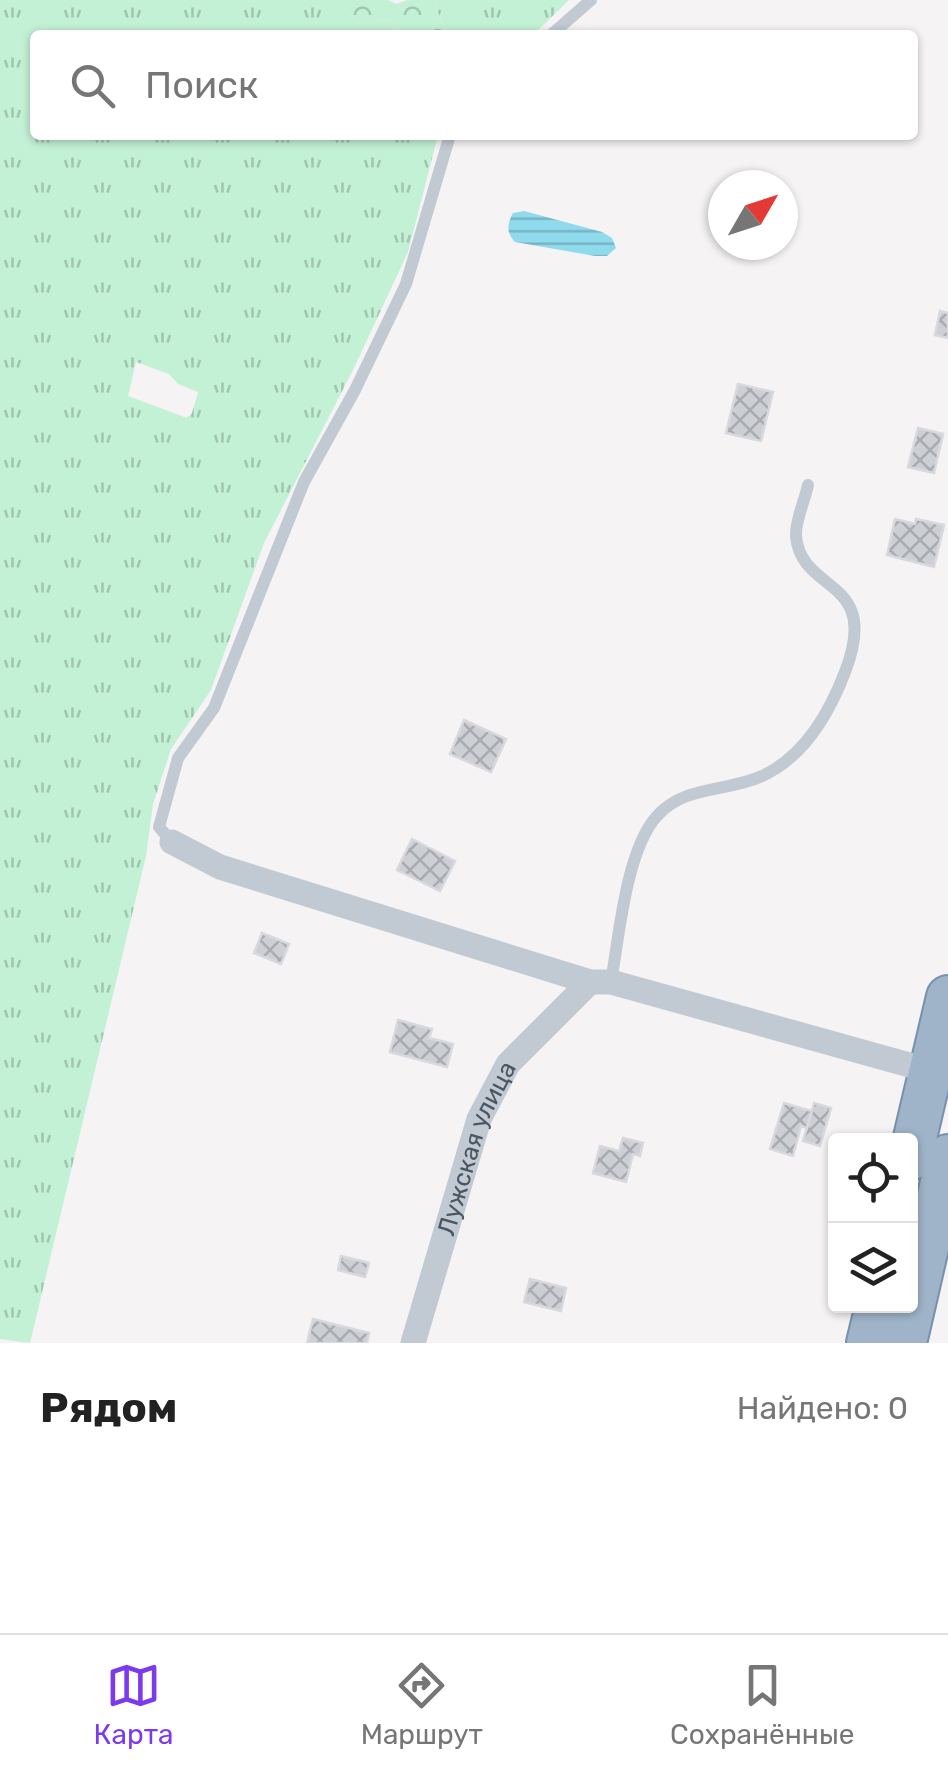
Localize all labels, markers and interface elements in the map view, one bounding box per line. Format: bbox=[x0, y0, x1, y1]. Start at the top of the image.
search box bbox=[30, 30, 918, 140]
icon: search bbox=[65, 58, 120, 113]
text: Поиск bbox=[145, 62, 258, 108]
north arrow bbox=[708, 170, 798, 260]
street label: Лужская улица bbox=[431, 1056, 522, 1239]
map controls bbox=[828, 1133, 918, 1313]
button: locate bbox=[828, 1133, 918, 1223]
button: layers bbox=[828, 1223, 918, 1313]
text: Рядом bbox=[40, 1383, 177, 1433]
text: Найдено: 0 bbox=[737, 1389, 908, 1427]
tab: Карта bbox=[94, 1658, 173, 1751]
tab: Маршрут bbox=[361, 1658, 483, 1751]
tab: Сохранённые bbox=[670, 1658, 854, 1751]

